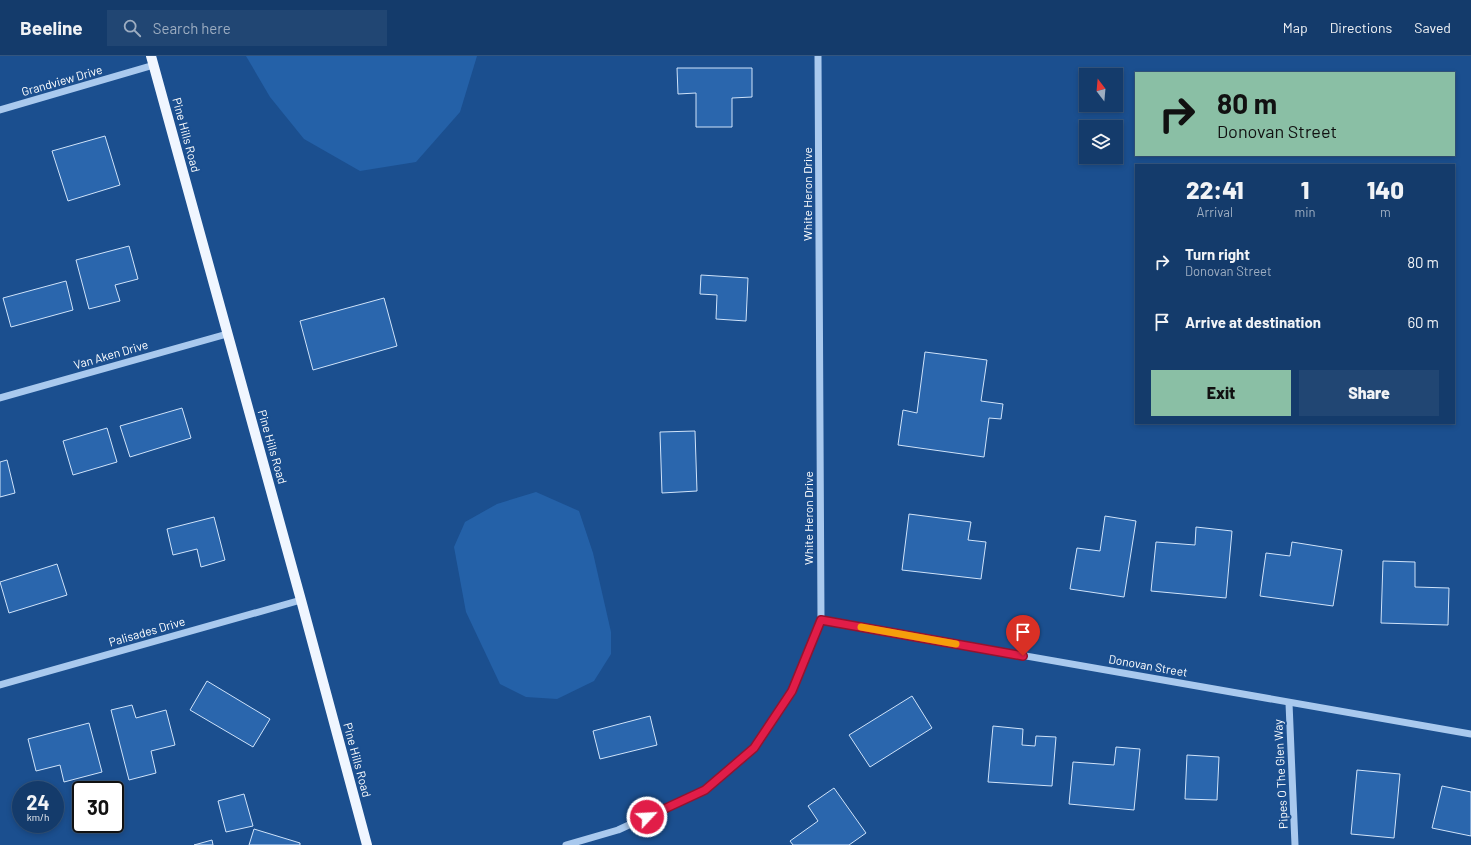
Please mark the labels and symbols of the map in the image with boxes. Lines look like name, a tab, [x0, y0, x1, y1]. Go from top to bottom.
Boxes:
street label: Grandview Drive	[20, 62, 104, 98]
north arrow	[1079, 68, 1123, 112]
street label: Pine Hills Road	[170, 96, 204, 173]
street label: White Heron Drive	[800, 147, 814, 241]
street label: Van Aken Drive	[72, 337, 149, 371]
street label: Pine Hills Road	[256, 408, 290, 485]
street label: White Heron Drive	[801, 471, 815, 565]
street label: Palisades Drive	[107, 613, 186, 649]
pin	[1006, 615, 1040, 656]
street label: Donovan Street	[1108, 651, 1189, 679]
street label: Pipes O The Glen Way	[1270, 718, 1290, 829]
street label: Pine Hills Road	[341, 721, 375, 798]
speed limit sign: 30	[72, 781, 124, 833]
position arrow	[626, 796, 668, 838]

